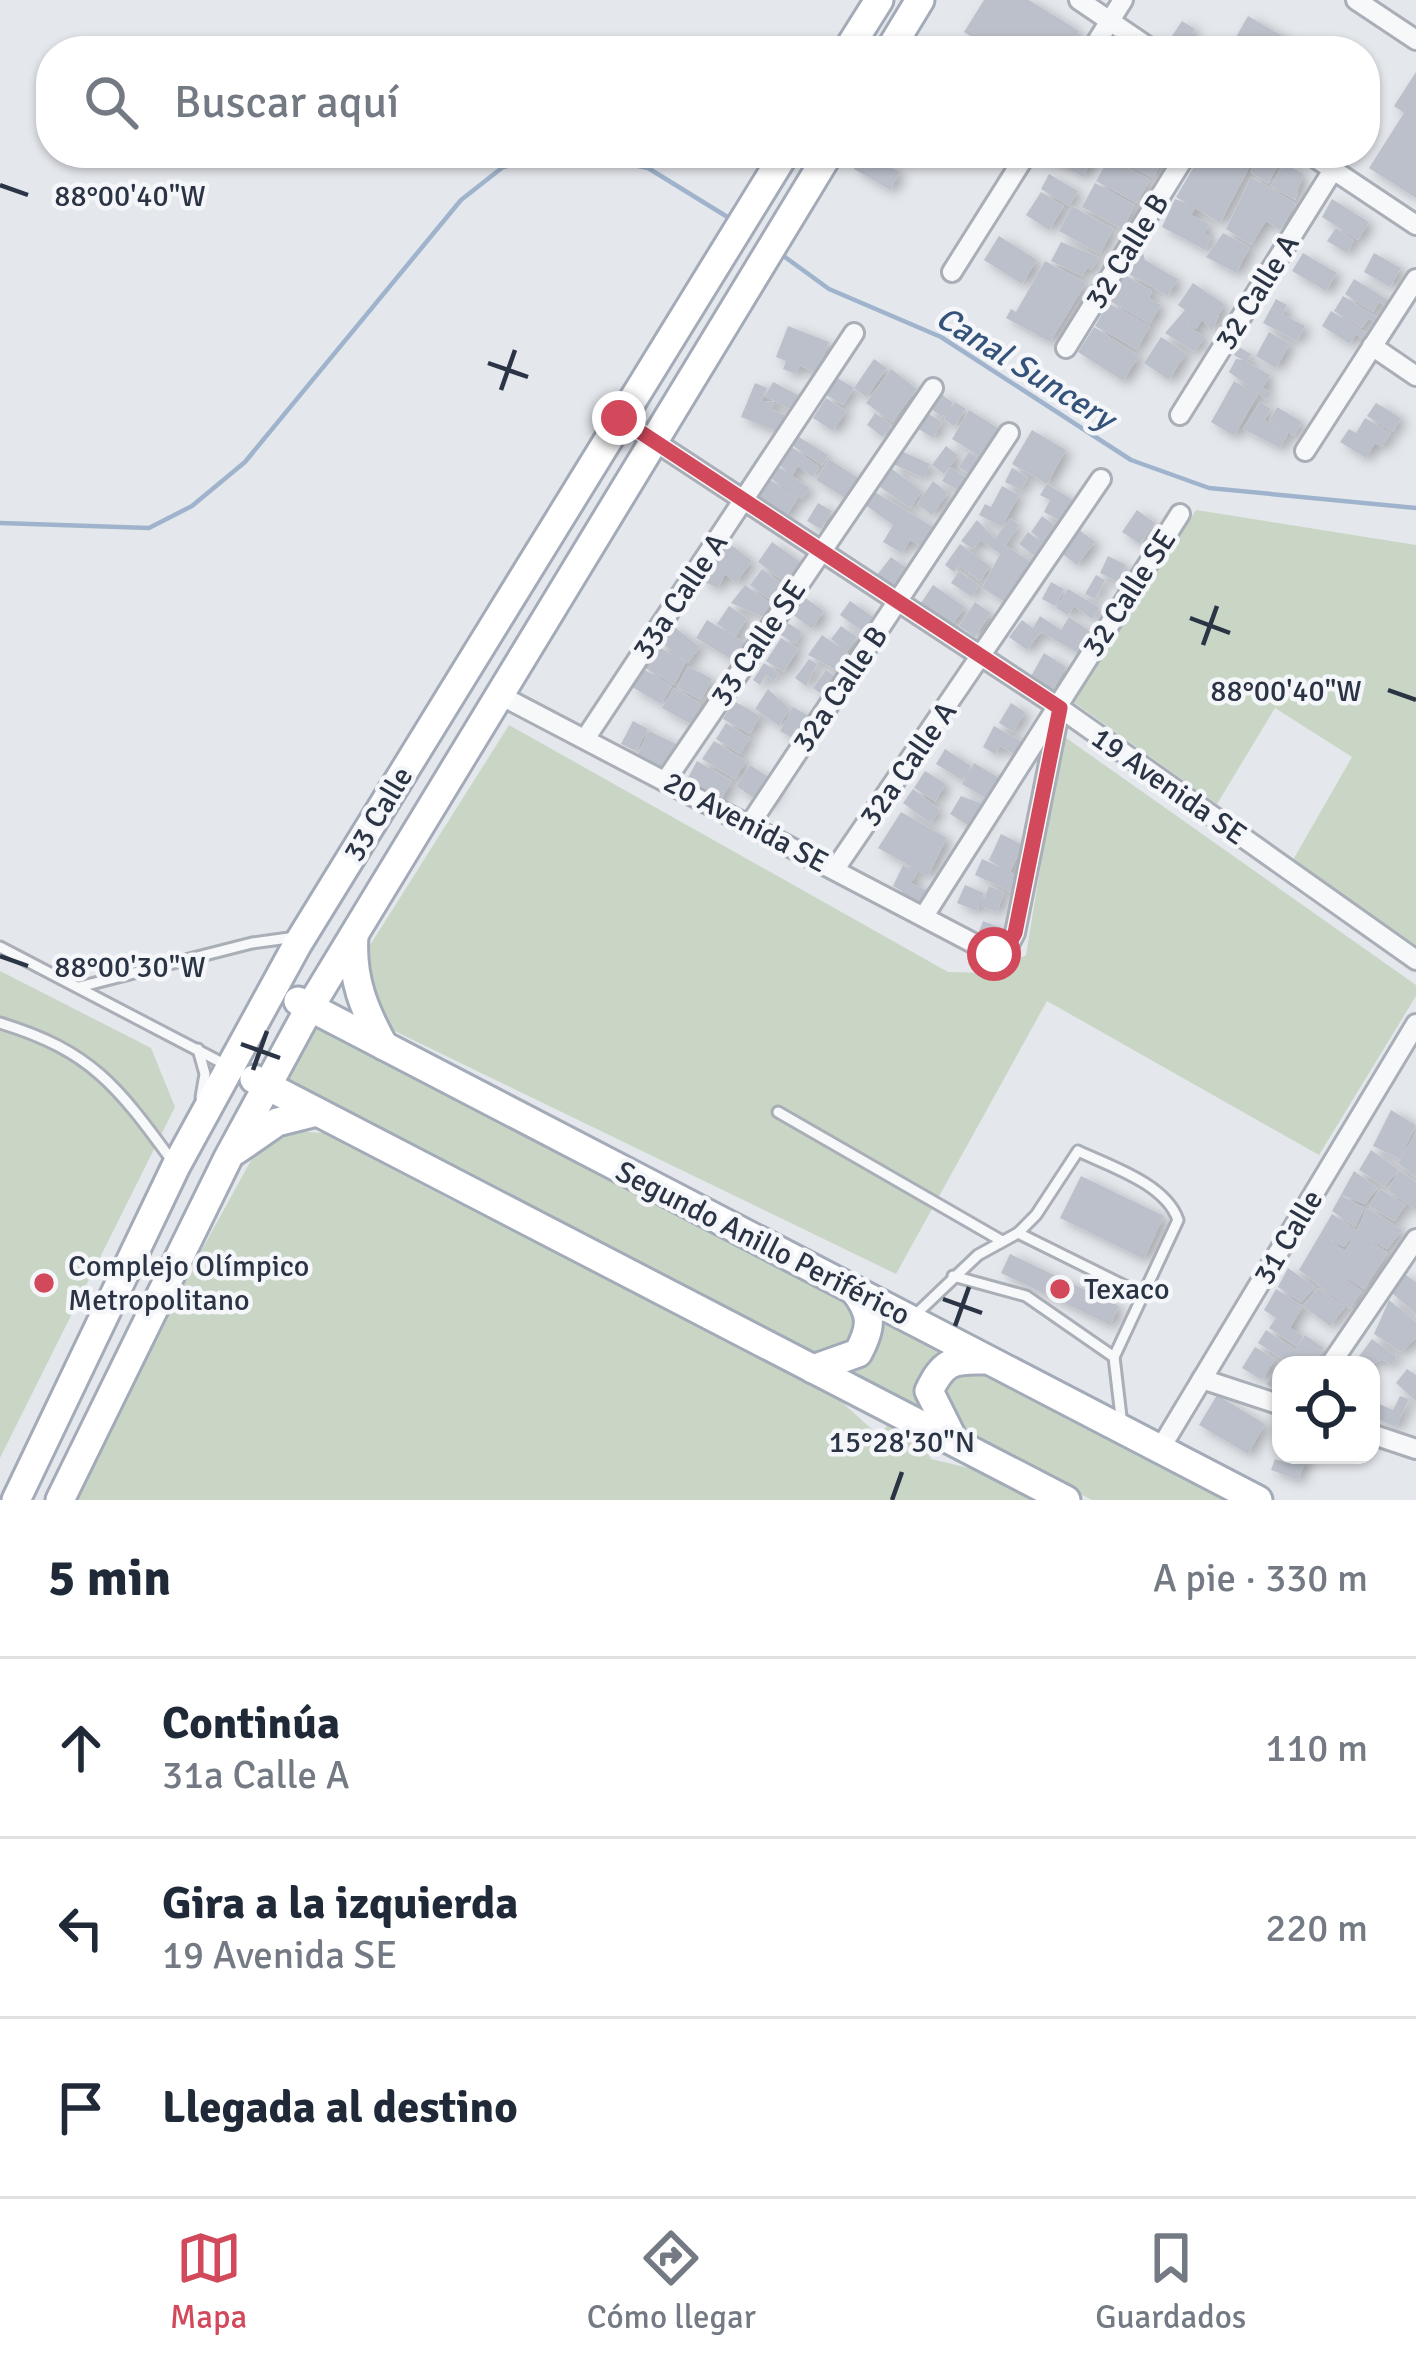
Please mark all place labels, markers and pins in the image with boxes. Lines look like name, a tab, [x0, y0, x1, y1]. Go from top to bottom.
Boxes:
place label: Complejo Olímpico Metropolitano	[68, 1248, 309, 1319]
marker: Complejo Olímpico Metropolitano	[31, 1270, 57, 1296]
place label: Texaco	[1084, 1271, 1170, 1308]
marker: Texaco	[1047, 1276, 1073, 1302]

